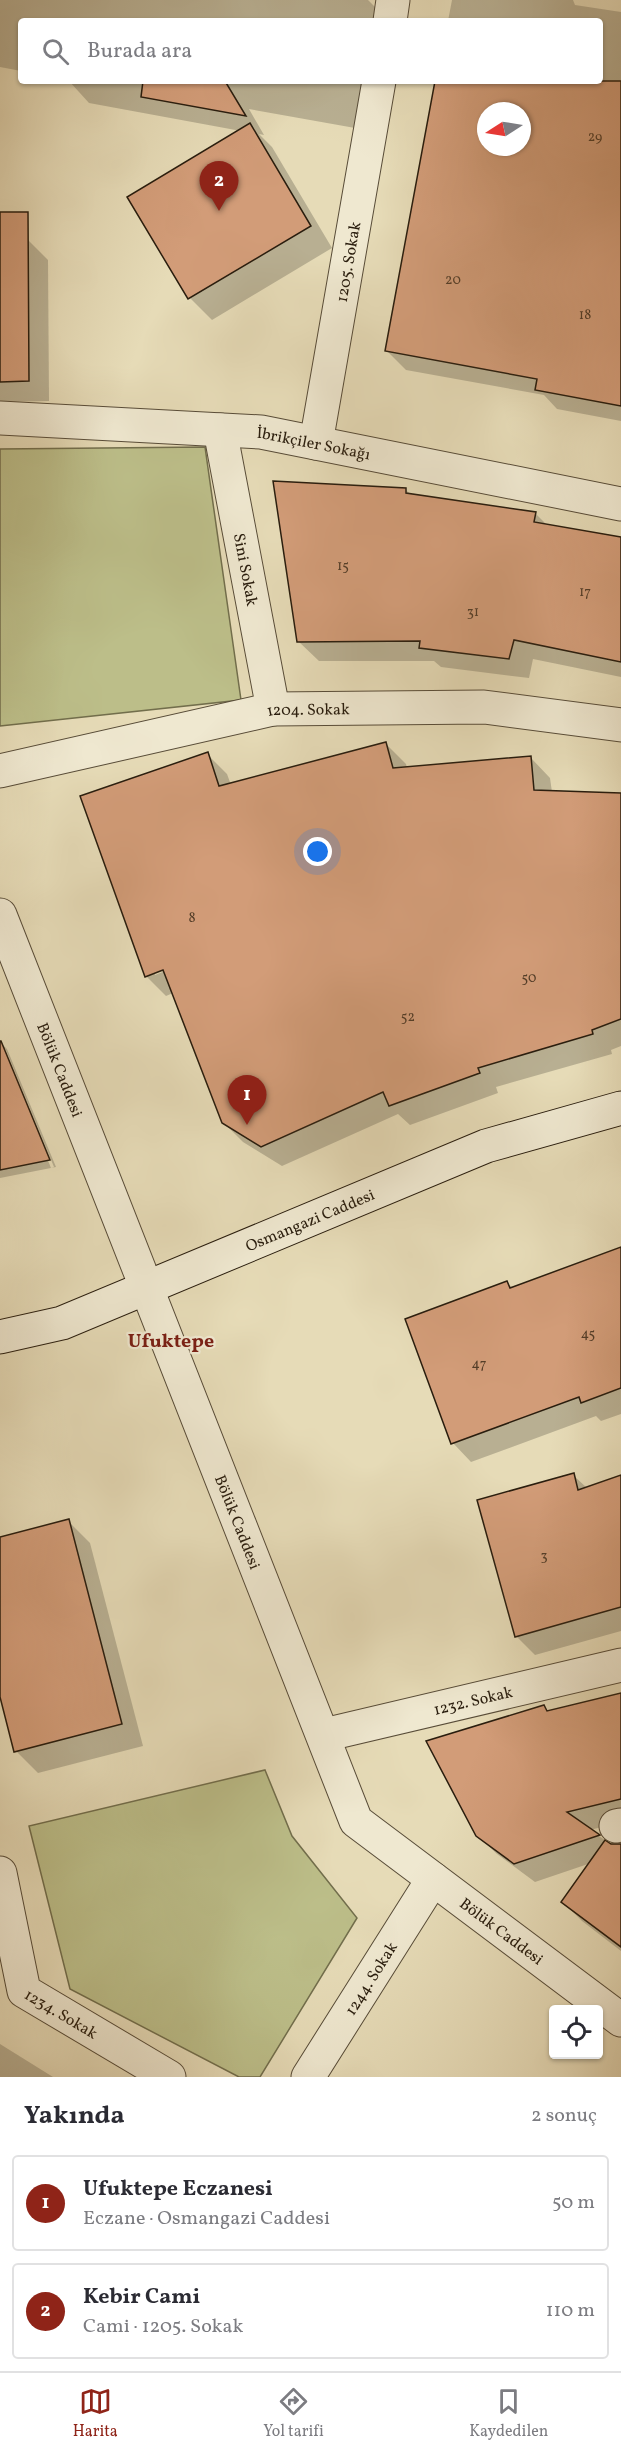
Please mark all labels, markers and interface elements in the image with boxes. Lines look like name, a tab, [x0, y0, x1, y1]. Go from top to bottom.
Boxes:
search box	[18, 18, 603, 84]
icon: search	[39, 35, 72, 68]
text: Burada ara	[87, 36, 192, 67]
north arrow	[477, 102, 531, 156]
house number: 29	[588, 128, 602, 147]
pin: 2	[200, 162, 238, 211]
street label: 1205. Sokak	[332, 220, 367, 304]
house number: 20	[445, 271, 461, 290]
house number: 18	[579, 306, 591, 325]
street label: İbrikçiler Sokağı	[256, 423, 372, 467]
street label: Sini Sokak	[227, 532, 262, 608]
house number: 15	[337, 557, 349, 576]
house number: 17	[579, 583, 591, 602]
house number: 31	[467, 603, 479, 622]
street label: 1204. Sokak	[265, 699, 350, 723]
your location	[303, 837, 332, 866]
house number: 8	[188, 909, 196, 928]
house number: 50	[522, 969, 536, 988]
house number: 52	[401, 1008, 415, 1027]
street label: Bölük Caddesi	[30, 1020, 87, 1121]
pin: 1	[228, 1076, 266, 1125]
street label: Osmangazi Caddesi	[242, 1185, 379, 1258]
house number: 45	[581, 1325, 595, 1344]
district label: Ufuktepe	[128, 1328, 214, 1356]
house number: 47	[471, 1355, 487, 1374]
street label: Bölük Caddesi	[208, 1472, 265, 1573]
house number: 3	[540, 1547, 548, 1566]
street label: 1232. Sokak	[432, 1682, 515, 1722]
street label: Bölük Caddesi	[454, 1893, 547, 1971]
street label: 1244. Sokak	[341, 1938, 404, 2020]
street label: 1234. Sokak	[20, 1985, 101, 2045]
map controls	[549, 2005, 603, 2059]
button: locate	[549, 2005, 603, 2059]
text: Yakında	[24, 2098, 125, 2134]
text: 2 sonuç	[531, 2102, 597, 2130]
text: Ufuktepe Eczanesi	[83, 2174, 273, 2205]
text: 1	[41, 2189, 50, 2217]
text: 50 m	[552, 2189, 595, 2217]
text: Eczane · Osmangazi Caddesi	[83, 2205, 330, 2233]
text: Kebir Cami	[83, 2282, 200, 2313]
text: 2	[40, 2297, 51, 2325]
text: 110 m	[546, 2297, 595, 2325]
text: Cami · 1205. Sokak	[83, 2313, 243, 2341]
tab: Harita	[73, 2385, 118, 2443]
tab: Yol tarifi	[263, 2385, 324, 2443]
tab: Kaydedilen	[469, 2385, 548, 2443]

